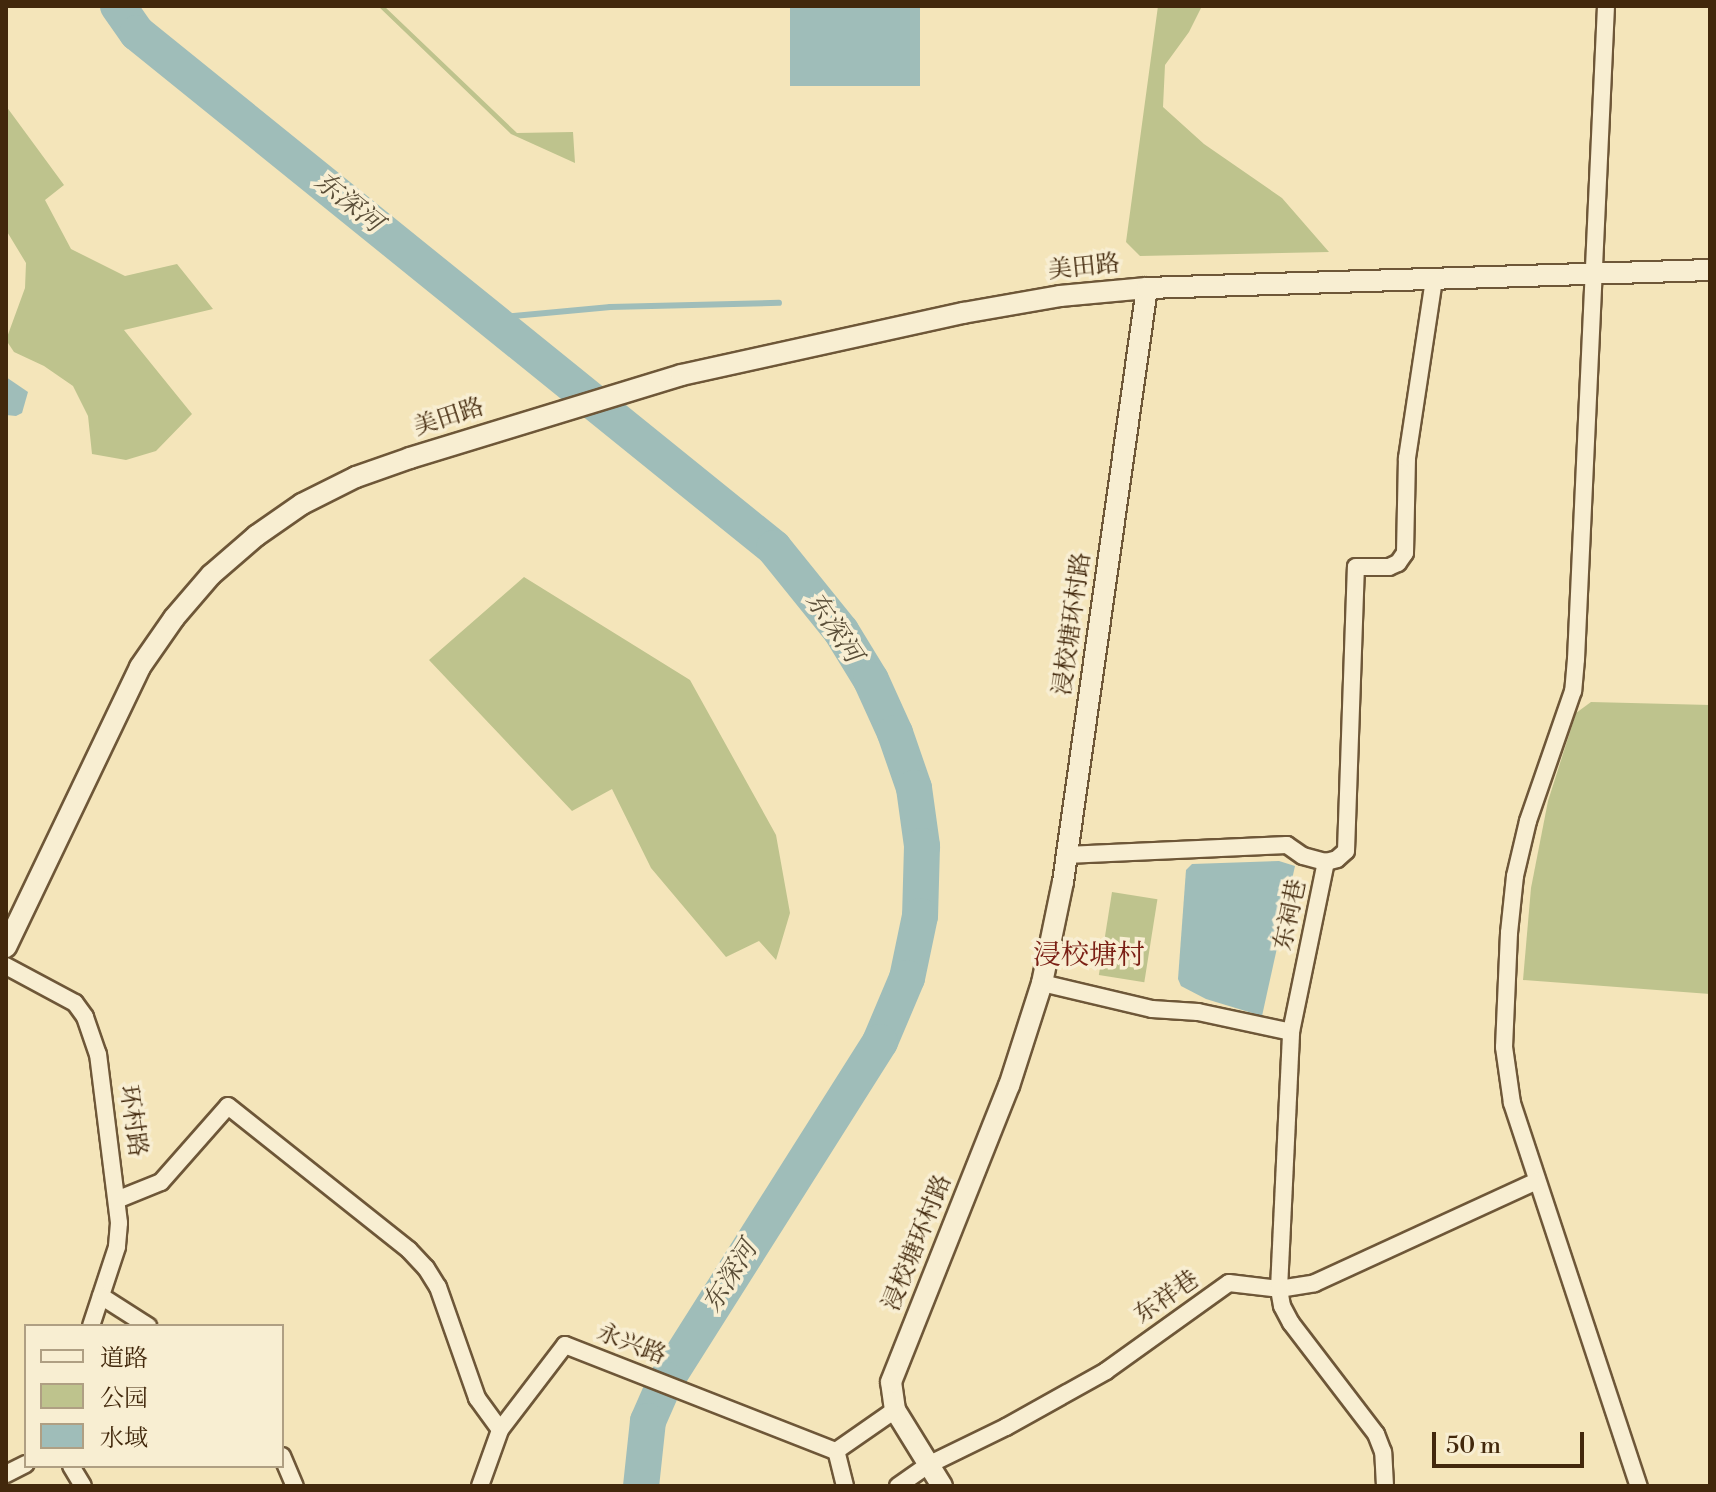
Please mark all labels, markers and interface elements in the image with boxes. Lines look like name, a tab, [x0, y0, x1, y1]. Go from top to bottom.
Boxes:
water label: 东深河	[308, 166, 388, 240]
street label: 美田路	[1047, 250, 1121, 286]
street label: 美田路	[410, 393, 488, 443]
street label: 浸校塘环村路	[1049, 551, 1097, 697]
water label: 东深河	[798, 587, 868, 669]
street label: 东祠巷	[1269, 877, 1313, 953]
district label: 浸校塘村	[1033, 939, 1145, 973]
street label: 环村路	[113, 1083, 151, 1159]
street label: 浸校塘环村路	[878, 1171, 958, 1315]
water label: 东深河	[697, 1236, 765, 1318]
street label: 东祥巷	[1129, 1266, 1205, 1330]
street label: 永兴路	[592, 1319, 670, 1371]
legend	[24, 1324, 284, 1468]
text: 道路	[100, 1344, 148, 1374]
text: 公园	[100, 1384, 148, 1414]
scale bar	[1436, 1416, 1588, 1466]
text: 水域	[100, 1424, 148, 1454]
text: 50 m	[1446, 1431, 1501, 1461]

